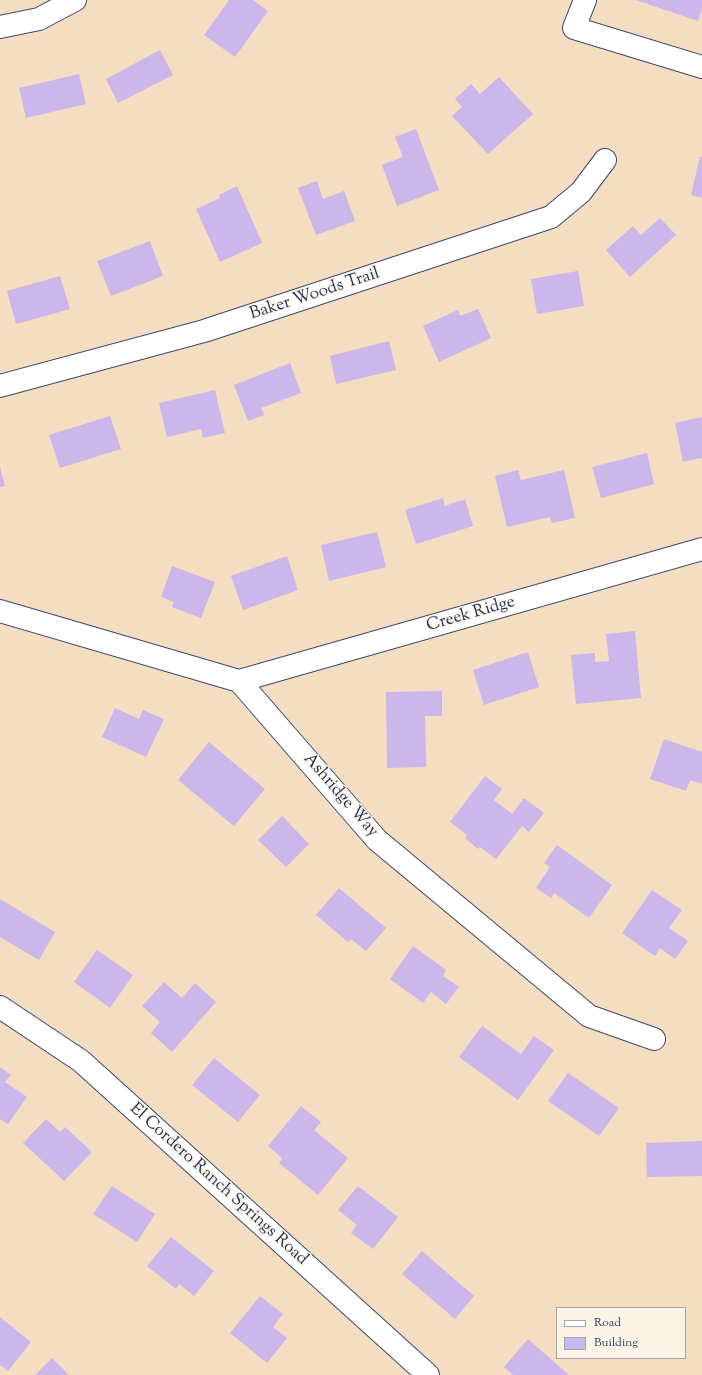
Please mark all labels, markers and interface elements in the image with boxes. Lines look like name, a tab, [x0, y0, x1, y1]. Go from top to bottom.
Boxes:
street label: Baker Woods Trail	[247, 264, 383, 326]
street label: Creek Ridge	[424, 593, 518, 637]
street label: Ashridge Way	[298, 750, 382, 842]
street label: El Cordero Ranch Springs Road	[125, 1100, 311, 1270]
legend	[556, 1307, 686, 1359]
text: Road	[594, 1314, 621, 1332]
text: Building	[594, 1334, 638, 1352]

